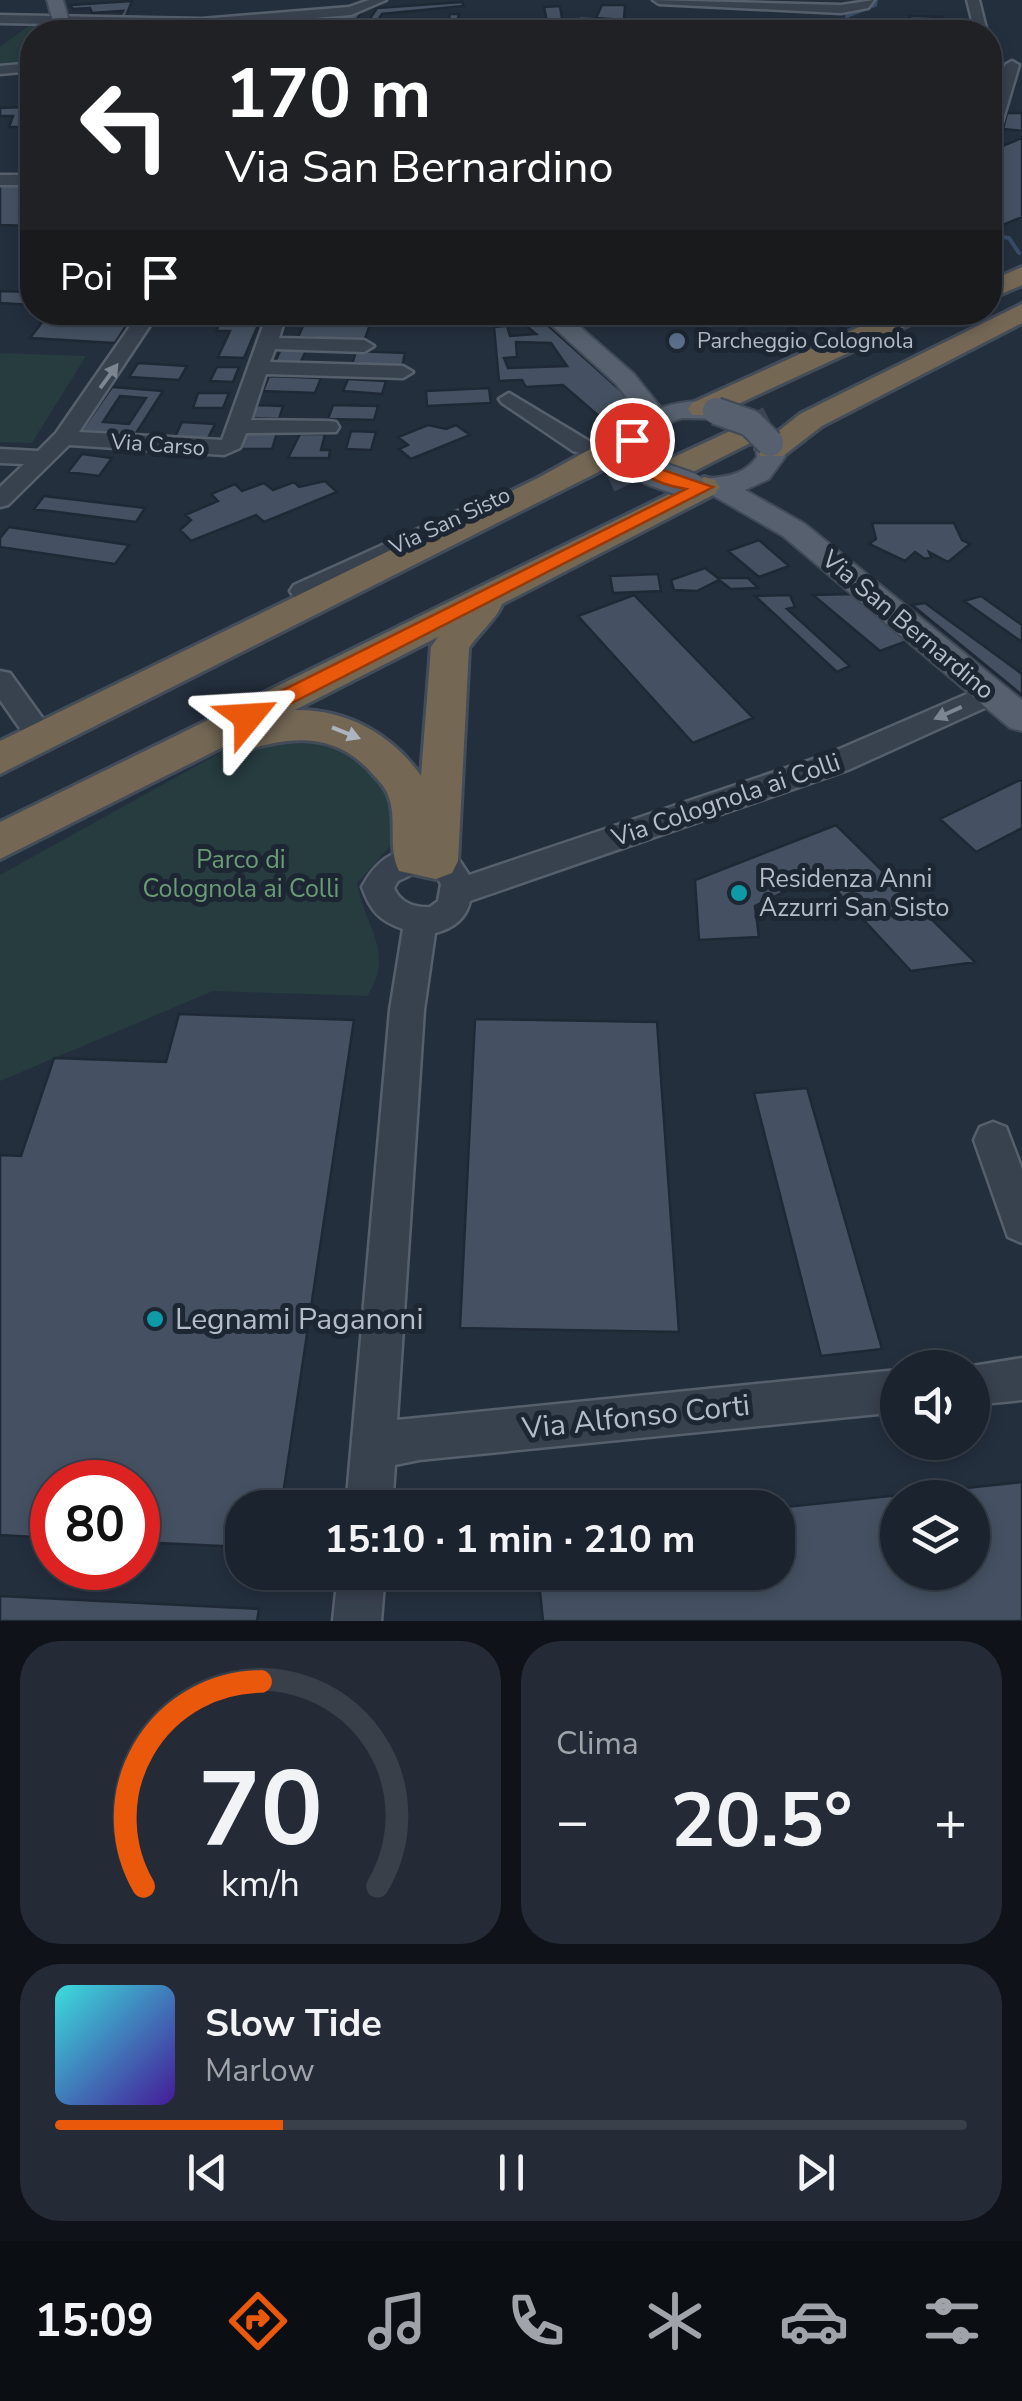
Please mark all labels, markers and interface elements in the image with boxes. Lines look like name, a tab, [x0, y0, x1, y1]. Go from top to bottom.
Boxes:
text: 170 m	[225, 46, 431, 142]
icon: left	[60, 60, 190, 190]
text: Via San Bernardino	[225, 137, 613, 198]
icon: arrive	[133, 250, 188, 305]
text: Poi	[60, 252, 113, 303]
place label: Parcheggio Colognola	[697, 326, 914, 356]
marker: Parcheggio Colognola	[666, 330, 688, 352]
one-way arrow	[98, 363, 118, 389]
pin	[590, 398, 675, 483]
icon: arrive	[605, 413, 660, 468]
street label: Via Carso	[109, 427, 206, 463]
street label: Via San Sisto	[384, 480, 515, 562]
street label: Via San Bernardino	[814, 542, 1002, 707]
position arrow	[196, 665, 300, 769]
one-way arrow	[933, 705, 963, 721]
one-way arrow	[331, 726, 361, 742]
street label: Via Colognola ai Colli	[606, 745, 845, 855]
park label: Parco di Colognola ai Colli	[143, 843, 339, 906]
place label: Residenza Anni Azzurri San Sisto	[759, 862, 949, 925]
marker: Residenza Anni Azzurri San Sisto	[728, 882, 750, 904]
place label: Legnami Paganoni	[175, 1299, 423, 1340]
marker: Legnami Paganoni	[144, 1308, 166, 1330]
map controls	[880, 1350, 990, 1590]
button: sound	[880, 1350, 990, 1460]
street label: Via Alfonso Corti	[519, 1385, 752, 1449]
speed limit sign: 80	[30, 1460, 160, 1590]
button: layers	[880, 1480, 990, 1590]
text: 15:10 · 1 min · 210 m	[325, 1514, 695, 1565]
text: Clima	[556, 1722, 639, 1765]
text: 70	[198, 1739, 323, 1881]
text: 20.5°	[670, 1770, 853, 1872]
text: −	[556, 1784, 589, 1859]
text: +	[934, 1784, 967, 1859]
text: km/h	[221, 1860, 300, 1909]
text: Slow Tide	[205, 1998, 382, 2049]
text: Marlow	[205, 2049, 315, 2092]
icon: previous	[180, 2145, 235, 2200]
icon: pause	[484, 2145, 539, 2200]
icon: next	[788, 2145, 843, 2200]
icon: directions	[223, 2286, 293, 2356]
icon: music	[362, 2286, 432, 2356]
icon: phone	[501, 2286, 571, 2356]
icon: climate	[640, 2286, 710, 2356]
icon: car	[779, 2286, 849, 2356]
icon: filters	[917, 2286, 987, 2356]
text: 15:09	[34, 2291, 154, 2352]

